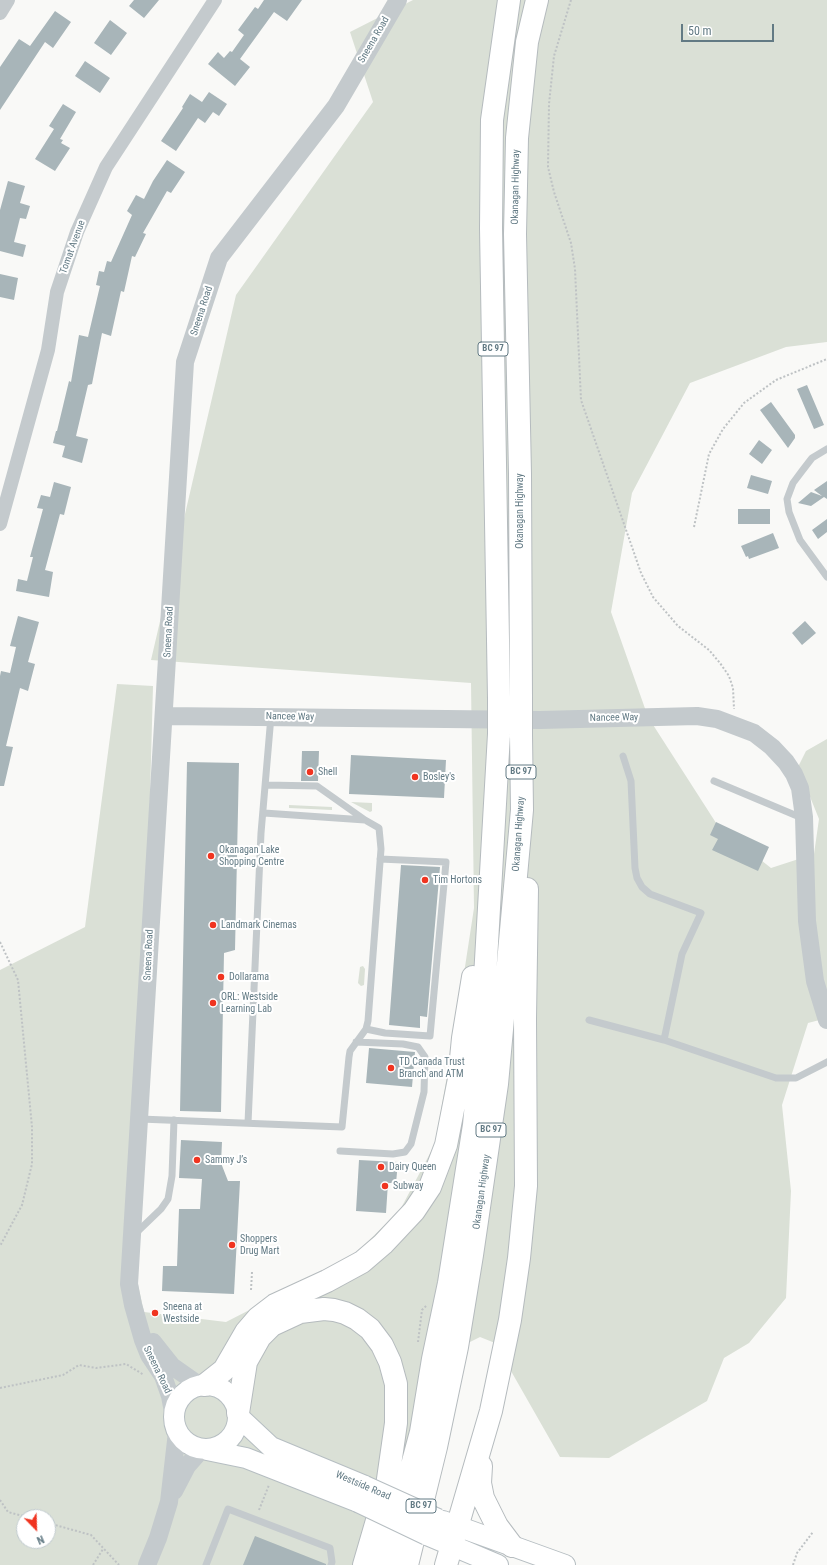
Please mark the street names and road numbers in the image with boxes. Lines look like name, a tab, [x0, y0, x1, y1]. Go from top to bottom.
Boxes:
street label: Sneena Road	[356, 15, 392, 65]
street label: Okanagan Highway	[509, 149, 523, 225]
street label: Tomat Avenue	[58, 219, 88, 275]
street label: Sneena Road	[188, 285, 216, 337]
road number: BC 97	[478, 342, 508, 356]
street label: Okanagan Highway	[514, 473, 526, 549]
street label: Sneena Road	[162, 606, 176, 658]
street label: Nancee Way	[266, 711, 314, 723]
street label: Nancee Way	[590, 712, 638, 724]
road number: BC 97	[506, 765, 536, 779]
street label: Okanagan Highway	[510, 796, 528, 872]
street label: Sneena Road	[142, 929, 156, 981]
road number: BC 97	[476, 1123, 506, 1137]
street label: Okanagan Highway	[471, 1154, 493, 1230]
street label: Sneena Road	[140, 1344, 174, 1396]
street label: Westside Road	[334, 1469, 392, 1503]
road number: BC 97	[406, 1499, 436, 1513]

